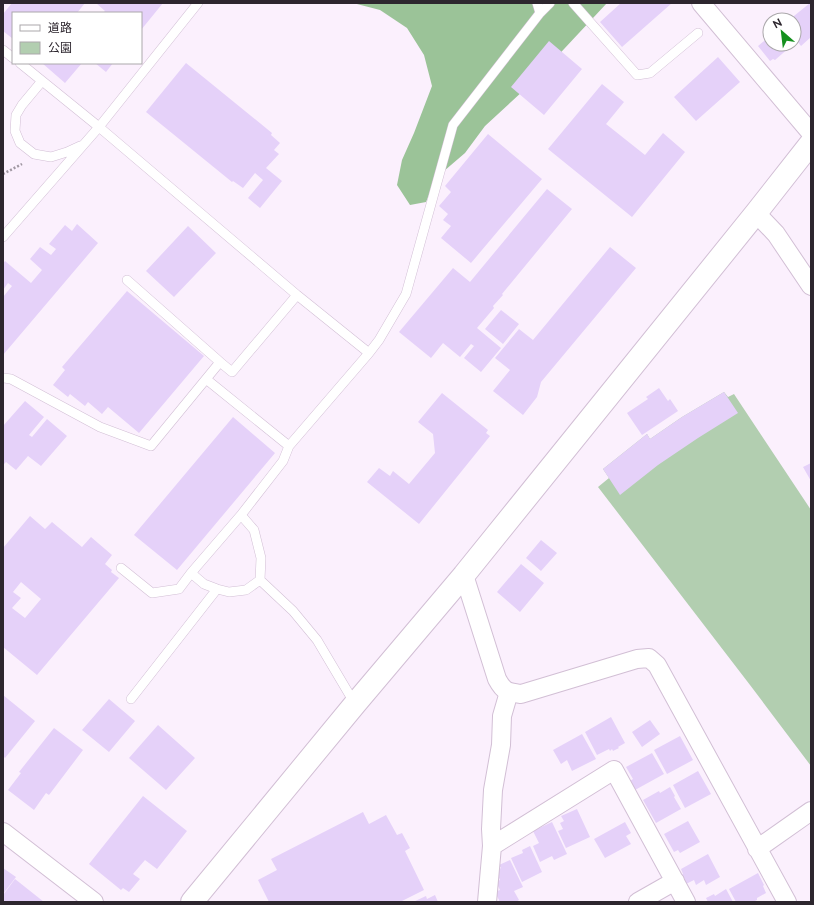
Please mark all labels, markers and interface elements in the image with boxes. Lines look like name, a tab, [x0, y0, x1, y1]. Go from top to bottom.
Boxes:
legend	[12, 12, 142, 64]
north arrow	[762, 12, 802, 52]
text: N	[771, 16, 784, 31]
text: 道路	[48, 21, 72, 35]
text: 公園	[48, 41, 72, 55]

